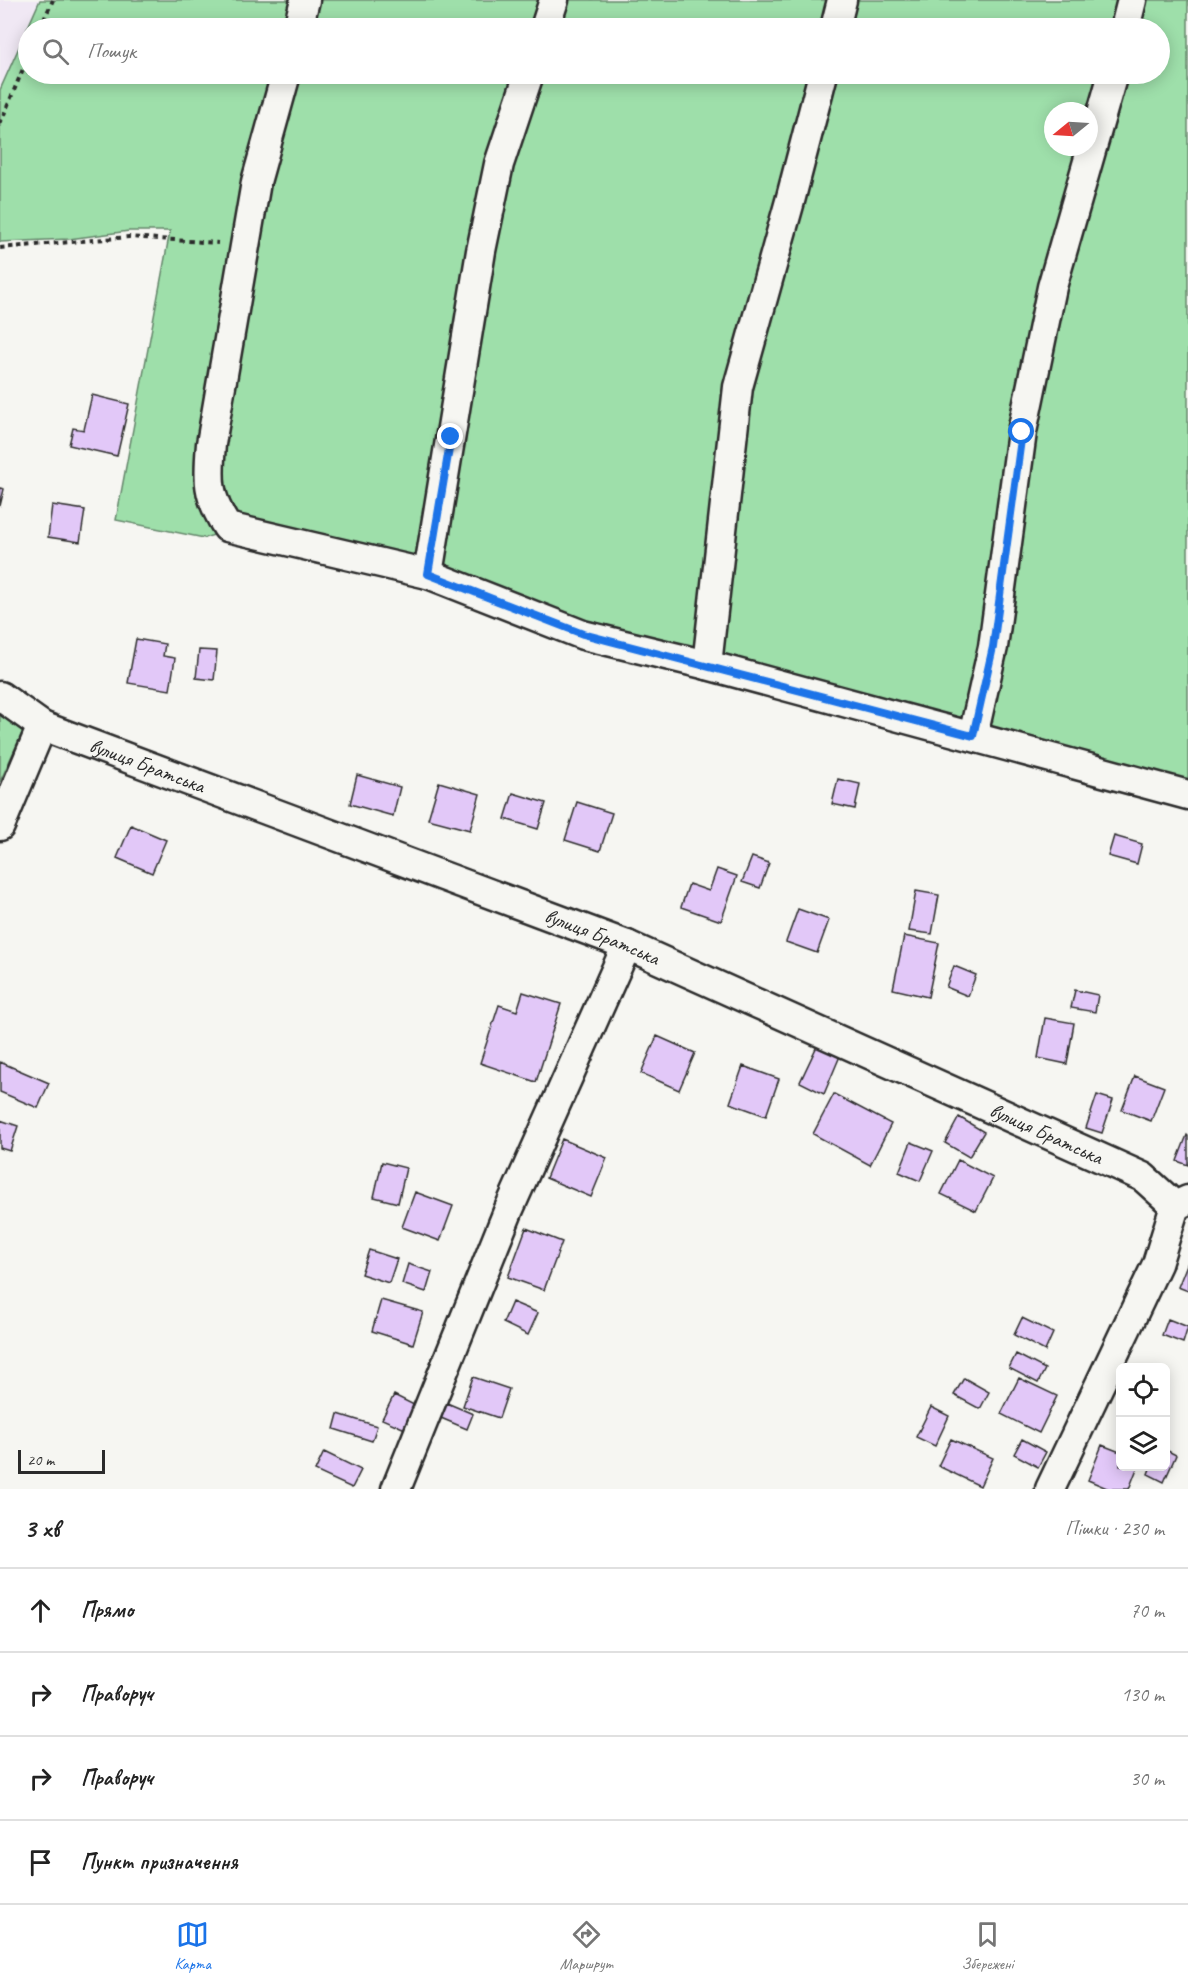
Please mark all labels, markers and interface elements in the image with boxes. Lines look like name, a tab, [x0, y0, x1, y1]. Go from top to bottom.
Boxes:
search box	[18, 18, 1170, 84]
icon: search	[39, 35, 72, 68]
text: Пошук	[87, 37, 136, 65]
north arrow	[1044, 102, 1098, 156]
route start	[1008, 418, 1034, 444]
route end	[437, 423, 463, 449]
street label: вулиця Братська	[86, 732, 210, 799]
street label: вулиця Братська	[541, 902, 665, 972]
street label: вулиця Братська	[986, 1097, 1108, 1171]
map controls	[1116, 1363, 1170, 1471]
button: locate	[1116, 1363, 1170, 1417]
button: layers	[1116, 1417, 1170, 1471]
scale bar	[18, 1447, 105, 1474]
text: 20 m	[27, 1450, 54, 1470]
text: 3 хв	[24, 1512, 59, 1545]
text: Пішки · 230 m	[1065, 1516, 1164, 1541]
icon: ahead	[24, 1594, 57, 1627]
text: Прямо	[81, 1596, 133, 1624]
text: 70 m	[1130, 1598, 1164, 1623]
icon: right	[24, 1678, 57, 1711]
text: Праворуч	[81, 1680, 153, 1708]
text: 130 m	[1121, 1682, 1164, 1707]
icon: right	[24, 1762, 57, 1795]
text: Праворуч	[81, 1764, 153, 1792]
text: 30 m	[1130, 1766, 1164, 1791]
icon: arrive	[24, 1846, 57, 1879]
text: Пункт призначення	[81, 1848, 238, 1876]
tab: Карта	[174, 1918, 211, 1974]
tab: Маршрут	[560, 1918, 613, 1974]
tab: Збережені	[961, 1918, 1014, 1974]

